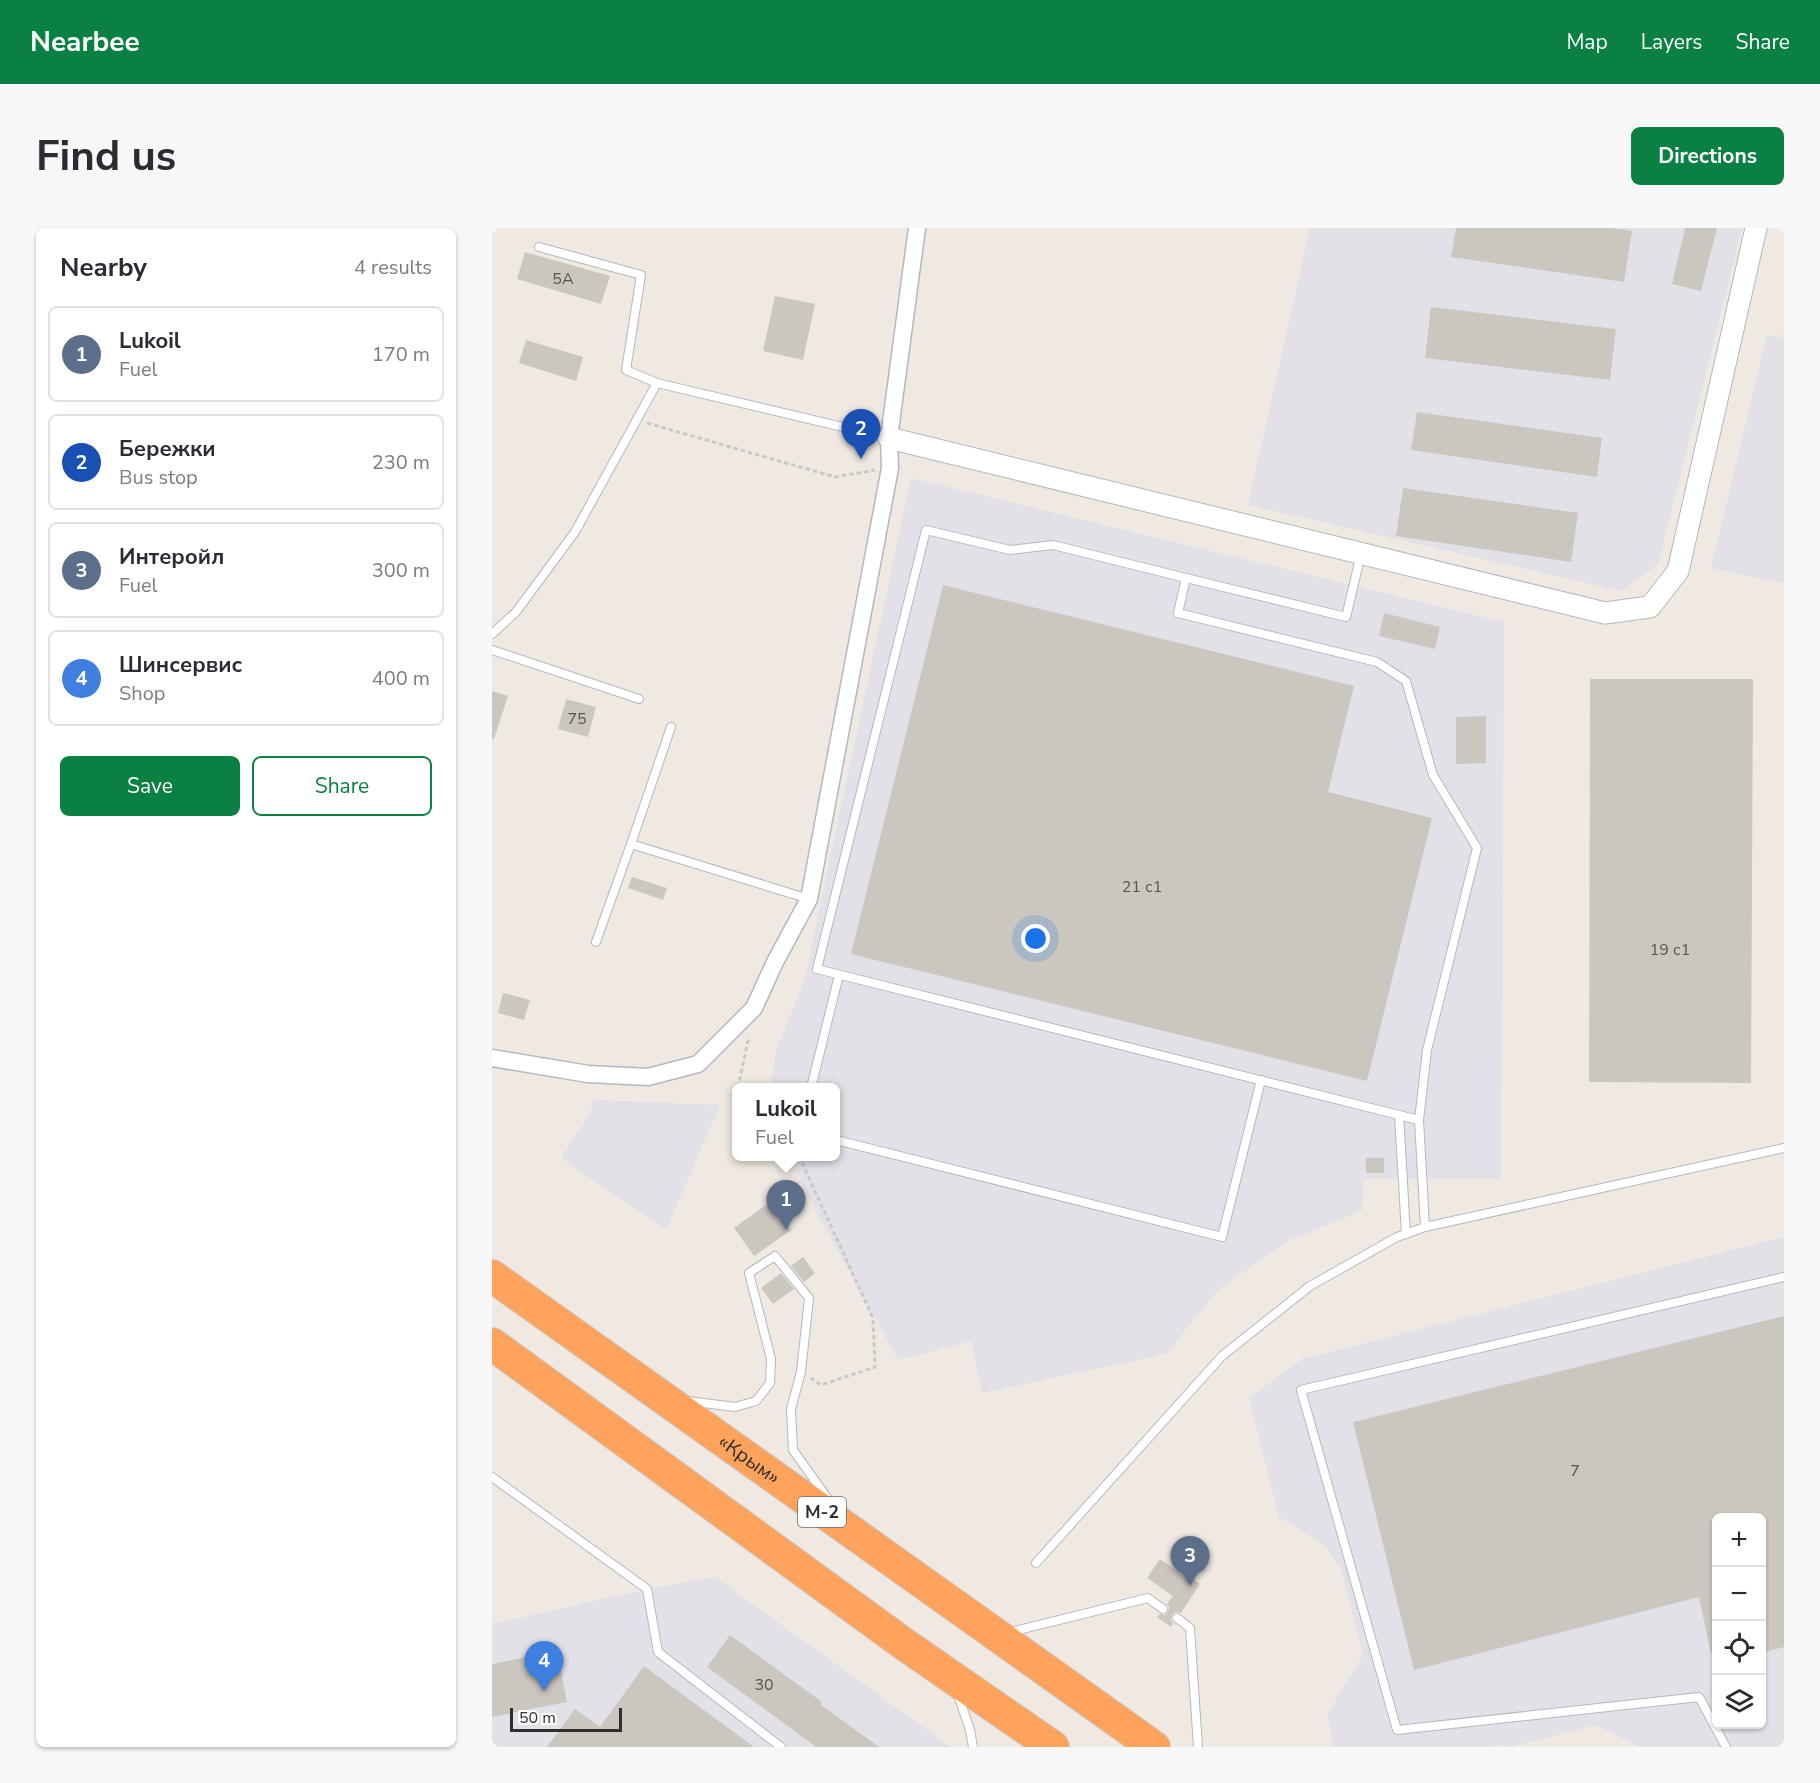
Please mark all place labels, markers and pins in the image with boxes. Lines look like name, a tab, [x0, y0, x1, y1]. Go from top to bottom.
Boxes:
pin: 2	[842, 410, 880, 459]
pin: 1	[766, 1180, 806, 1230]
pin: 3	[1170, 1536, 1210, 1586]
pin: 4	[524, 1642, 564, 1691]

